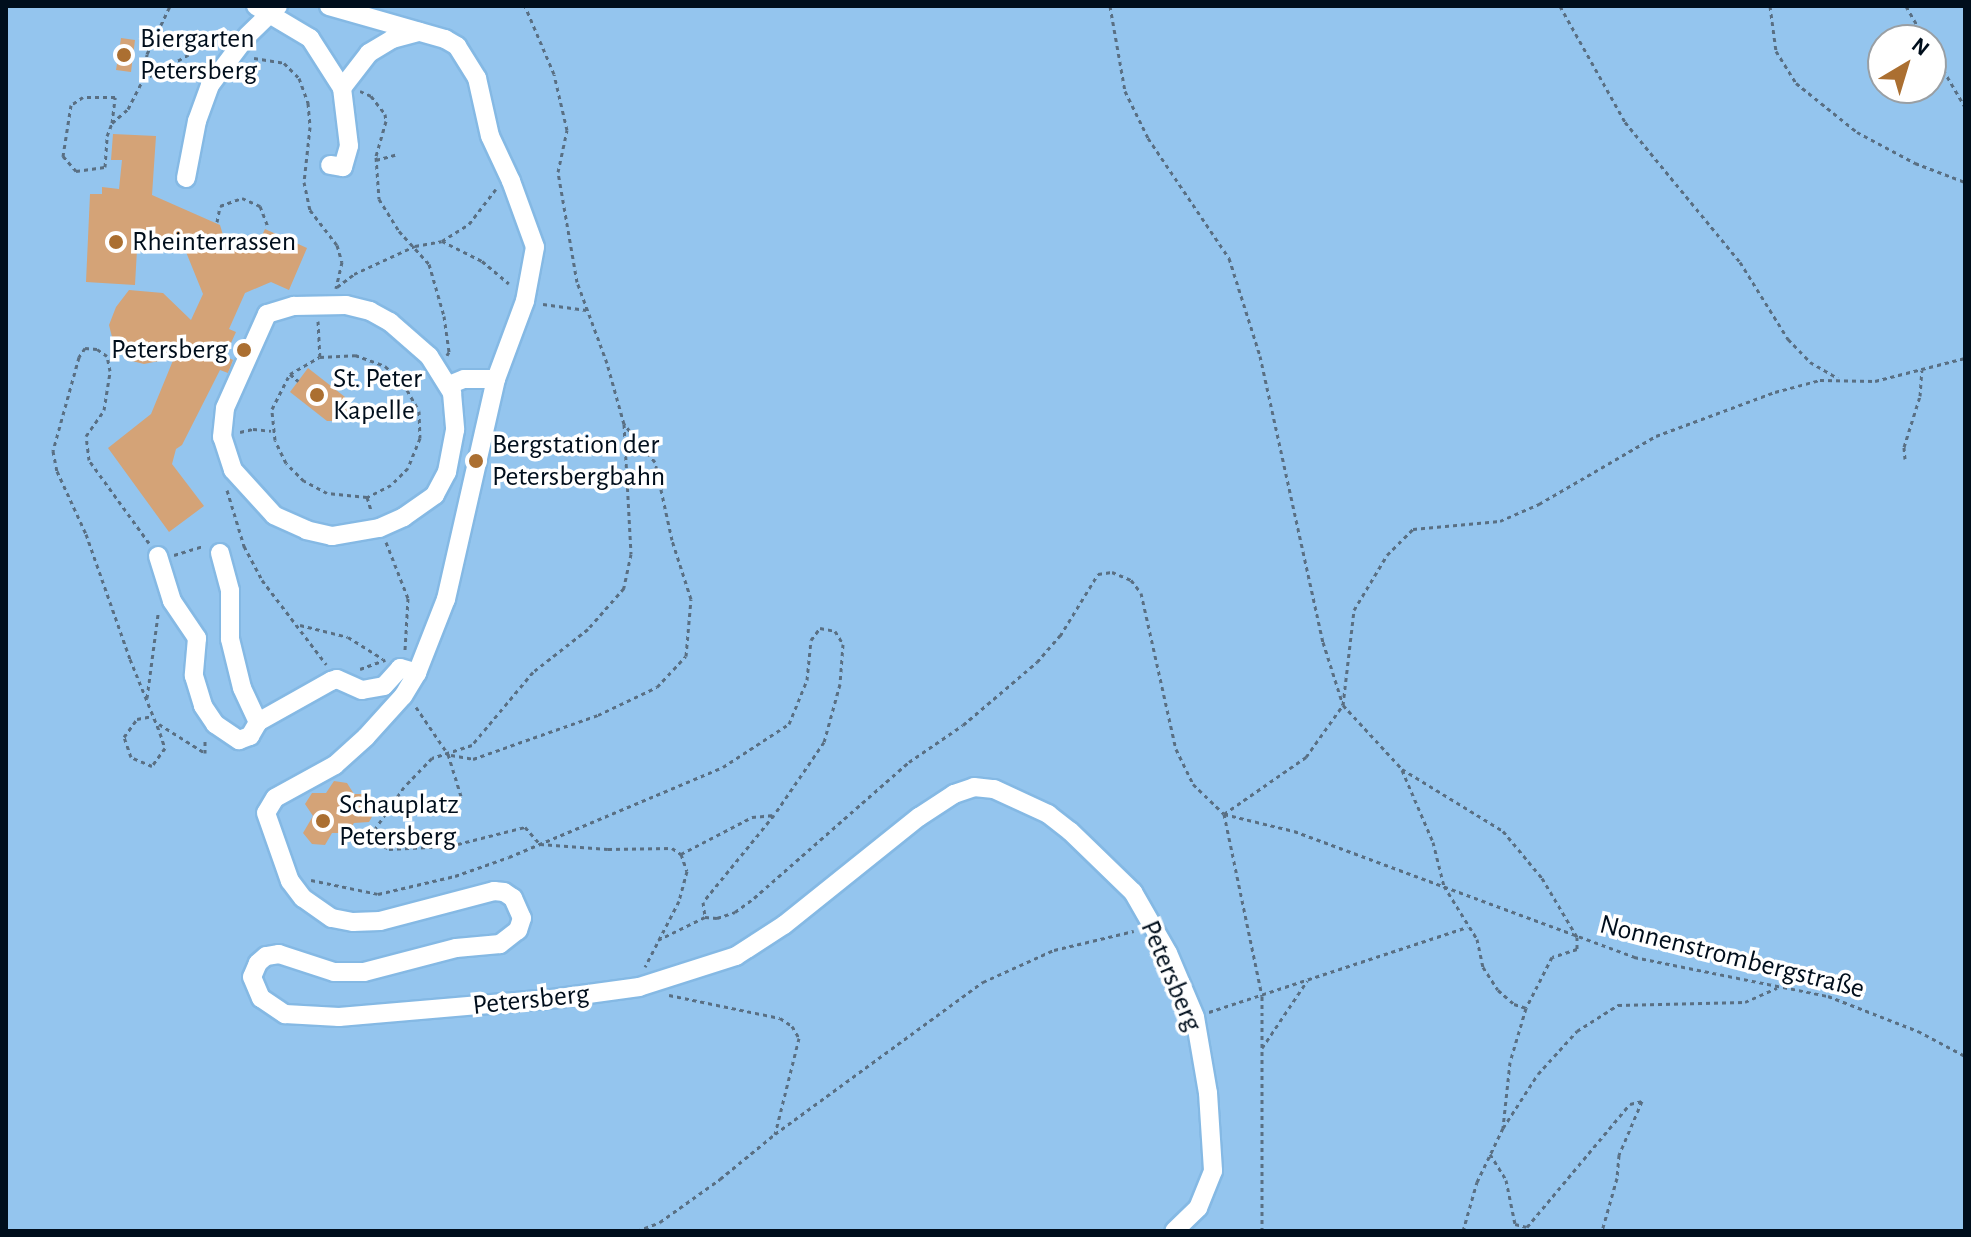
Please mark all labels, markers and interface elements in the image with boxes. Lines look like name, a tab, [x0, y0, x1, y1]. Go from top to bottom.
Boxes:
place label: Biergarten Petersberg	[140, 22, 257, 88]
north arrow	[1867, 24, 1947, 104]
text: N	[1908, 33, 1933, 60]
marker: Biergarten Petersberg	[115, 46, 133, 64]
place label: Rheinterrassen	[132, 225, 296, 259]
marker: Rheinterrassen	[107, 233, 125, 251]
place label: Petersberg	[111, 333, 228, 367]
marker: Petersberg	[235, 341, 253, 359]
place label: St. Peter Kapelle	[333, 362, 422, 428]
marker: St. Peter Kapelle	[308, 386, 326, 404]
place label: Bergstation der Petersbergbahn	[492, 428, 665, 494]
marker: Bergstation der Petersbergbahn	[467, 452, 485, 470]
place label: Schauplatz Petersberg	[339, 788, 459, 854]
marker: Schauplatz Petersberg	[314, 812, 332, 830]
street label: Nonnenstrombergstraße	[1596, 908, 1868, 1006]
street label: Petersberg	[1133, 916, 1209, 1036]
street label: Petersberg	[471, 977, 591, 1023]

